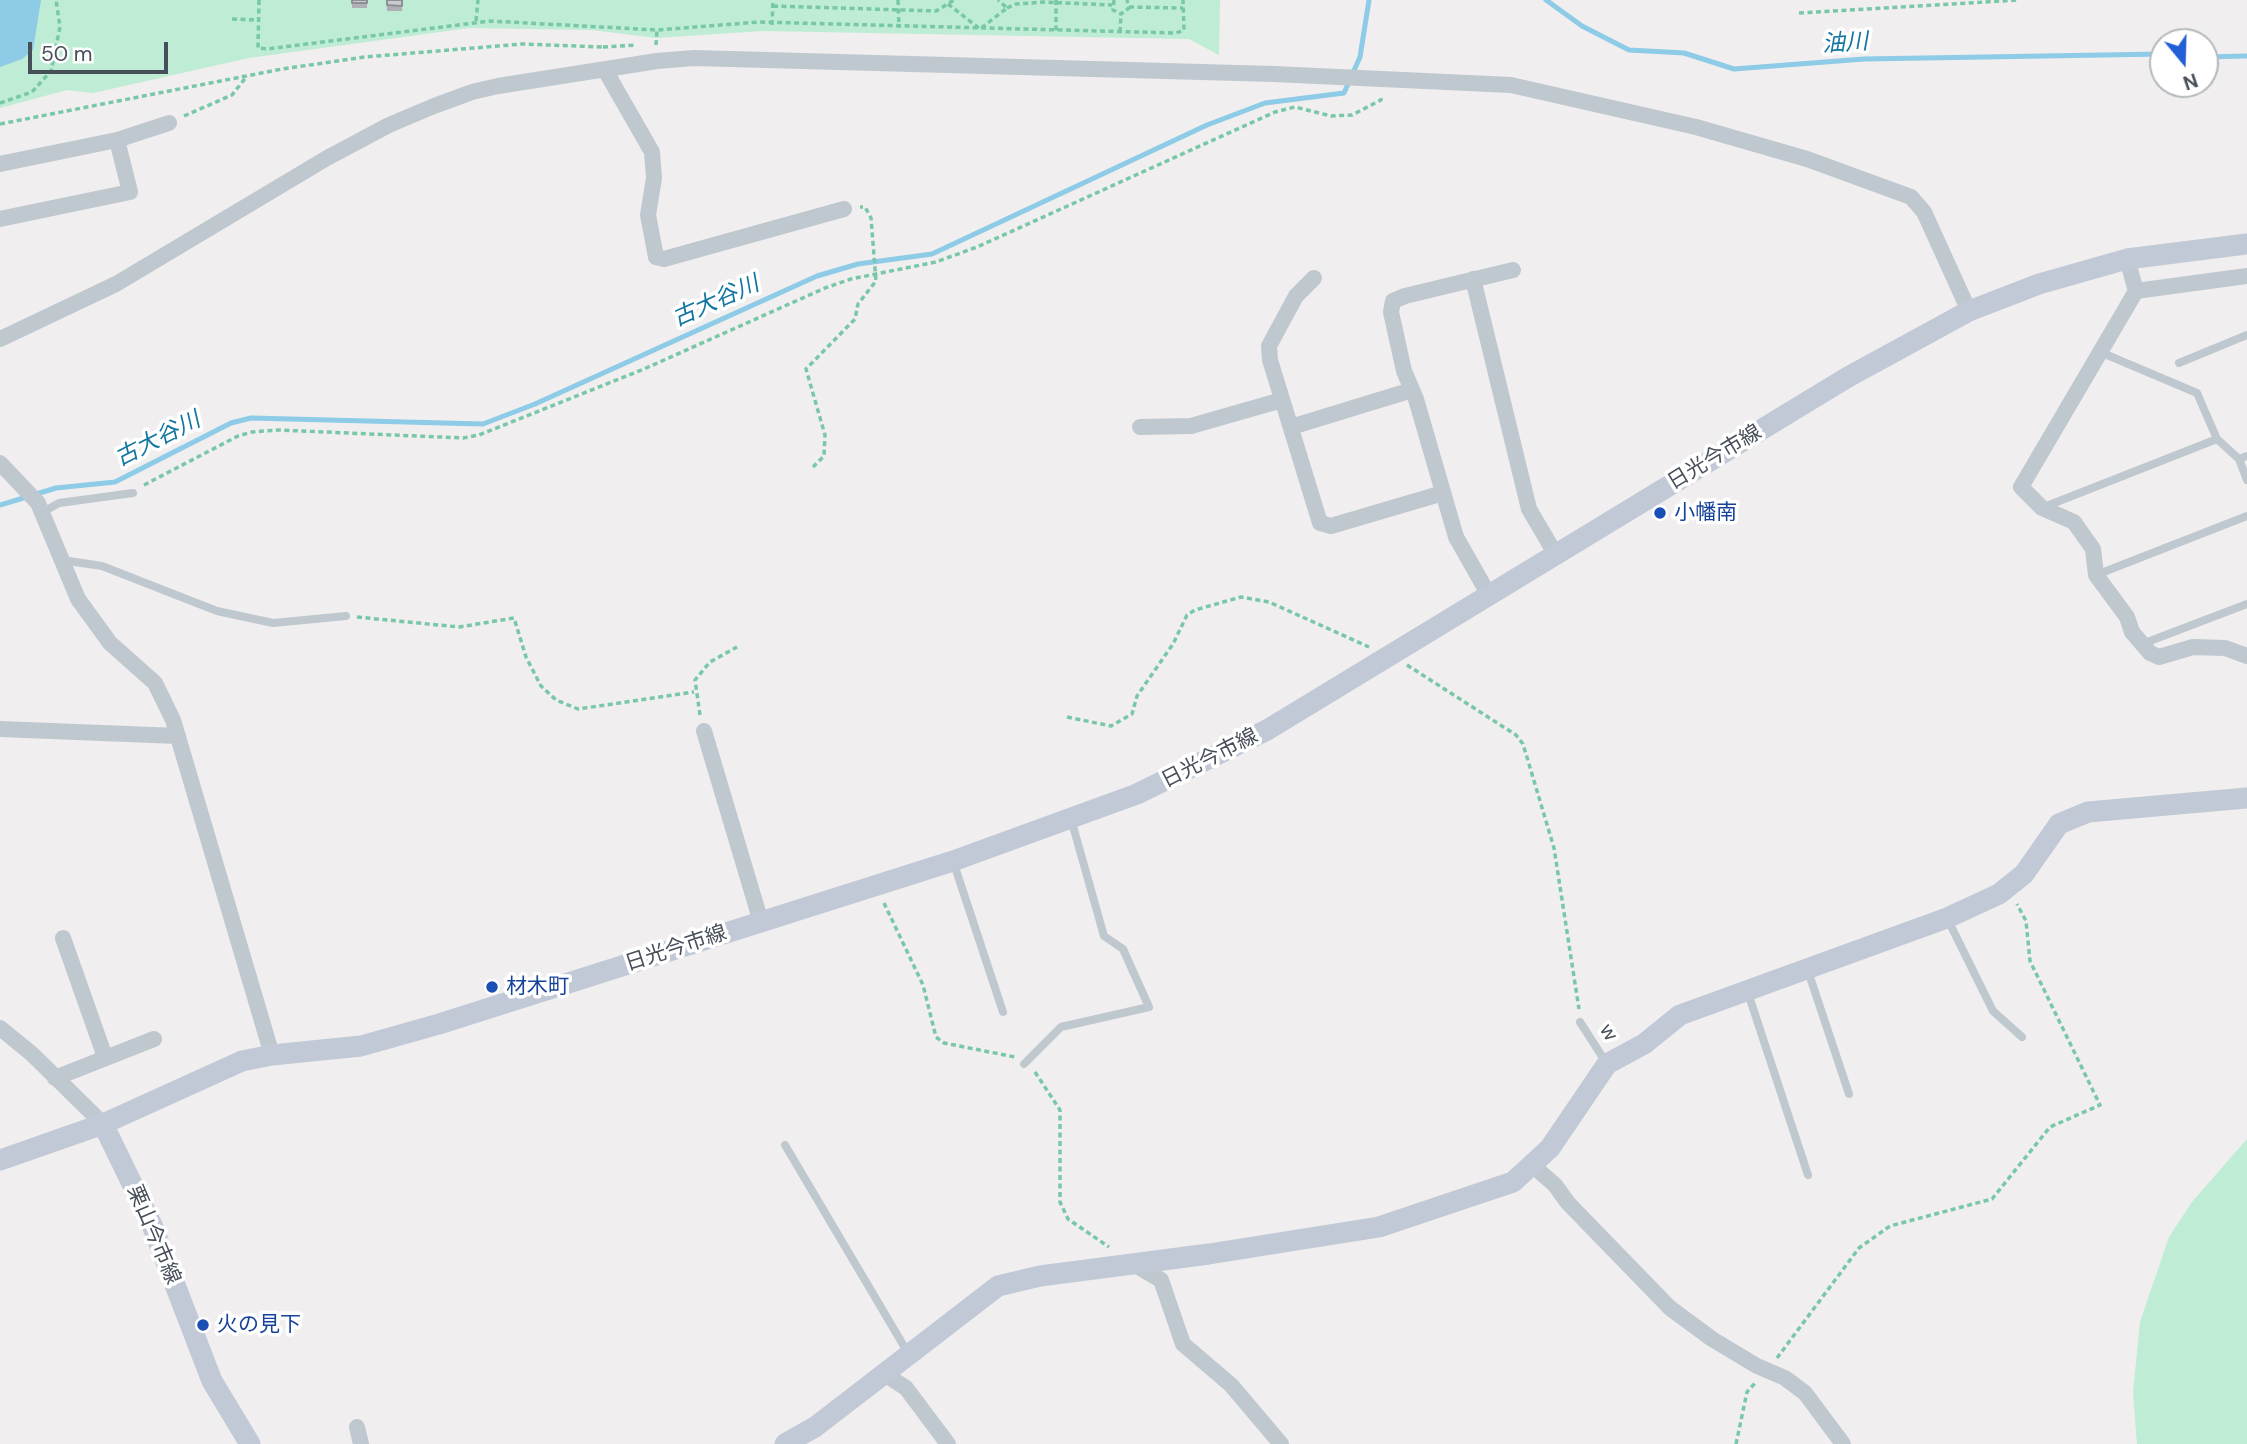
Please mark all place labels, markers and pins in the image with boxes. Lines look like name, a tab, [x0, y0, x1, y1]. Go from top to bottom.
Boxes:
place label: 小幡南	[1674, 500, 1737, 526]
marker: 小幡南	[1652, 505, 1668, 521]
place label: 材木町	[506, 974, 569, 1000]
marker: 材木町	[484, 979, 500, 995]
place label: 火の見下	[217, 1312, 301, 1338]
marker: 火の見下	[195, 1317, 211, 1333]

